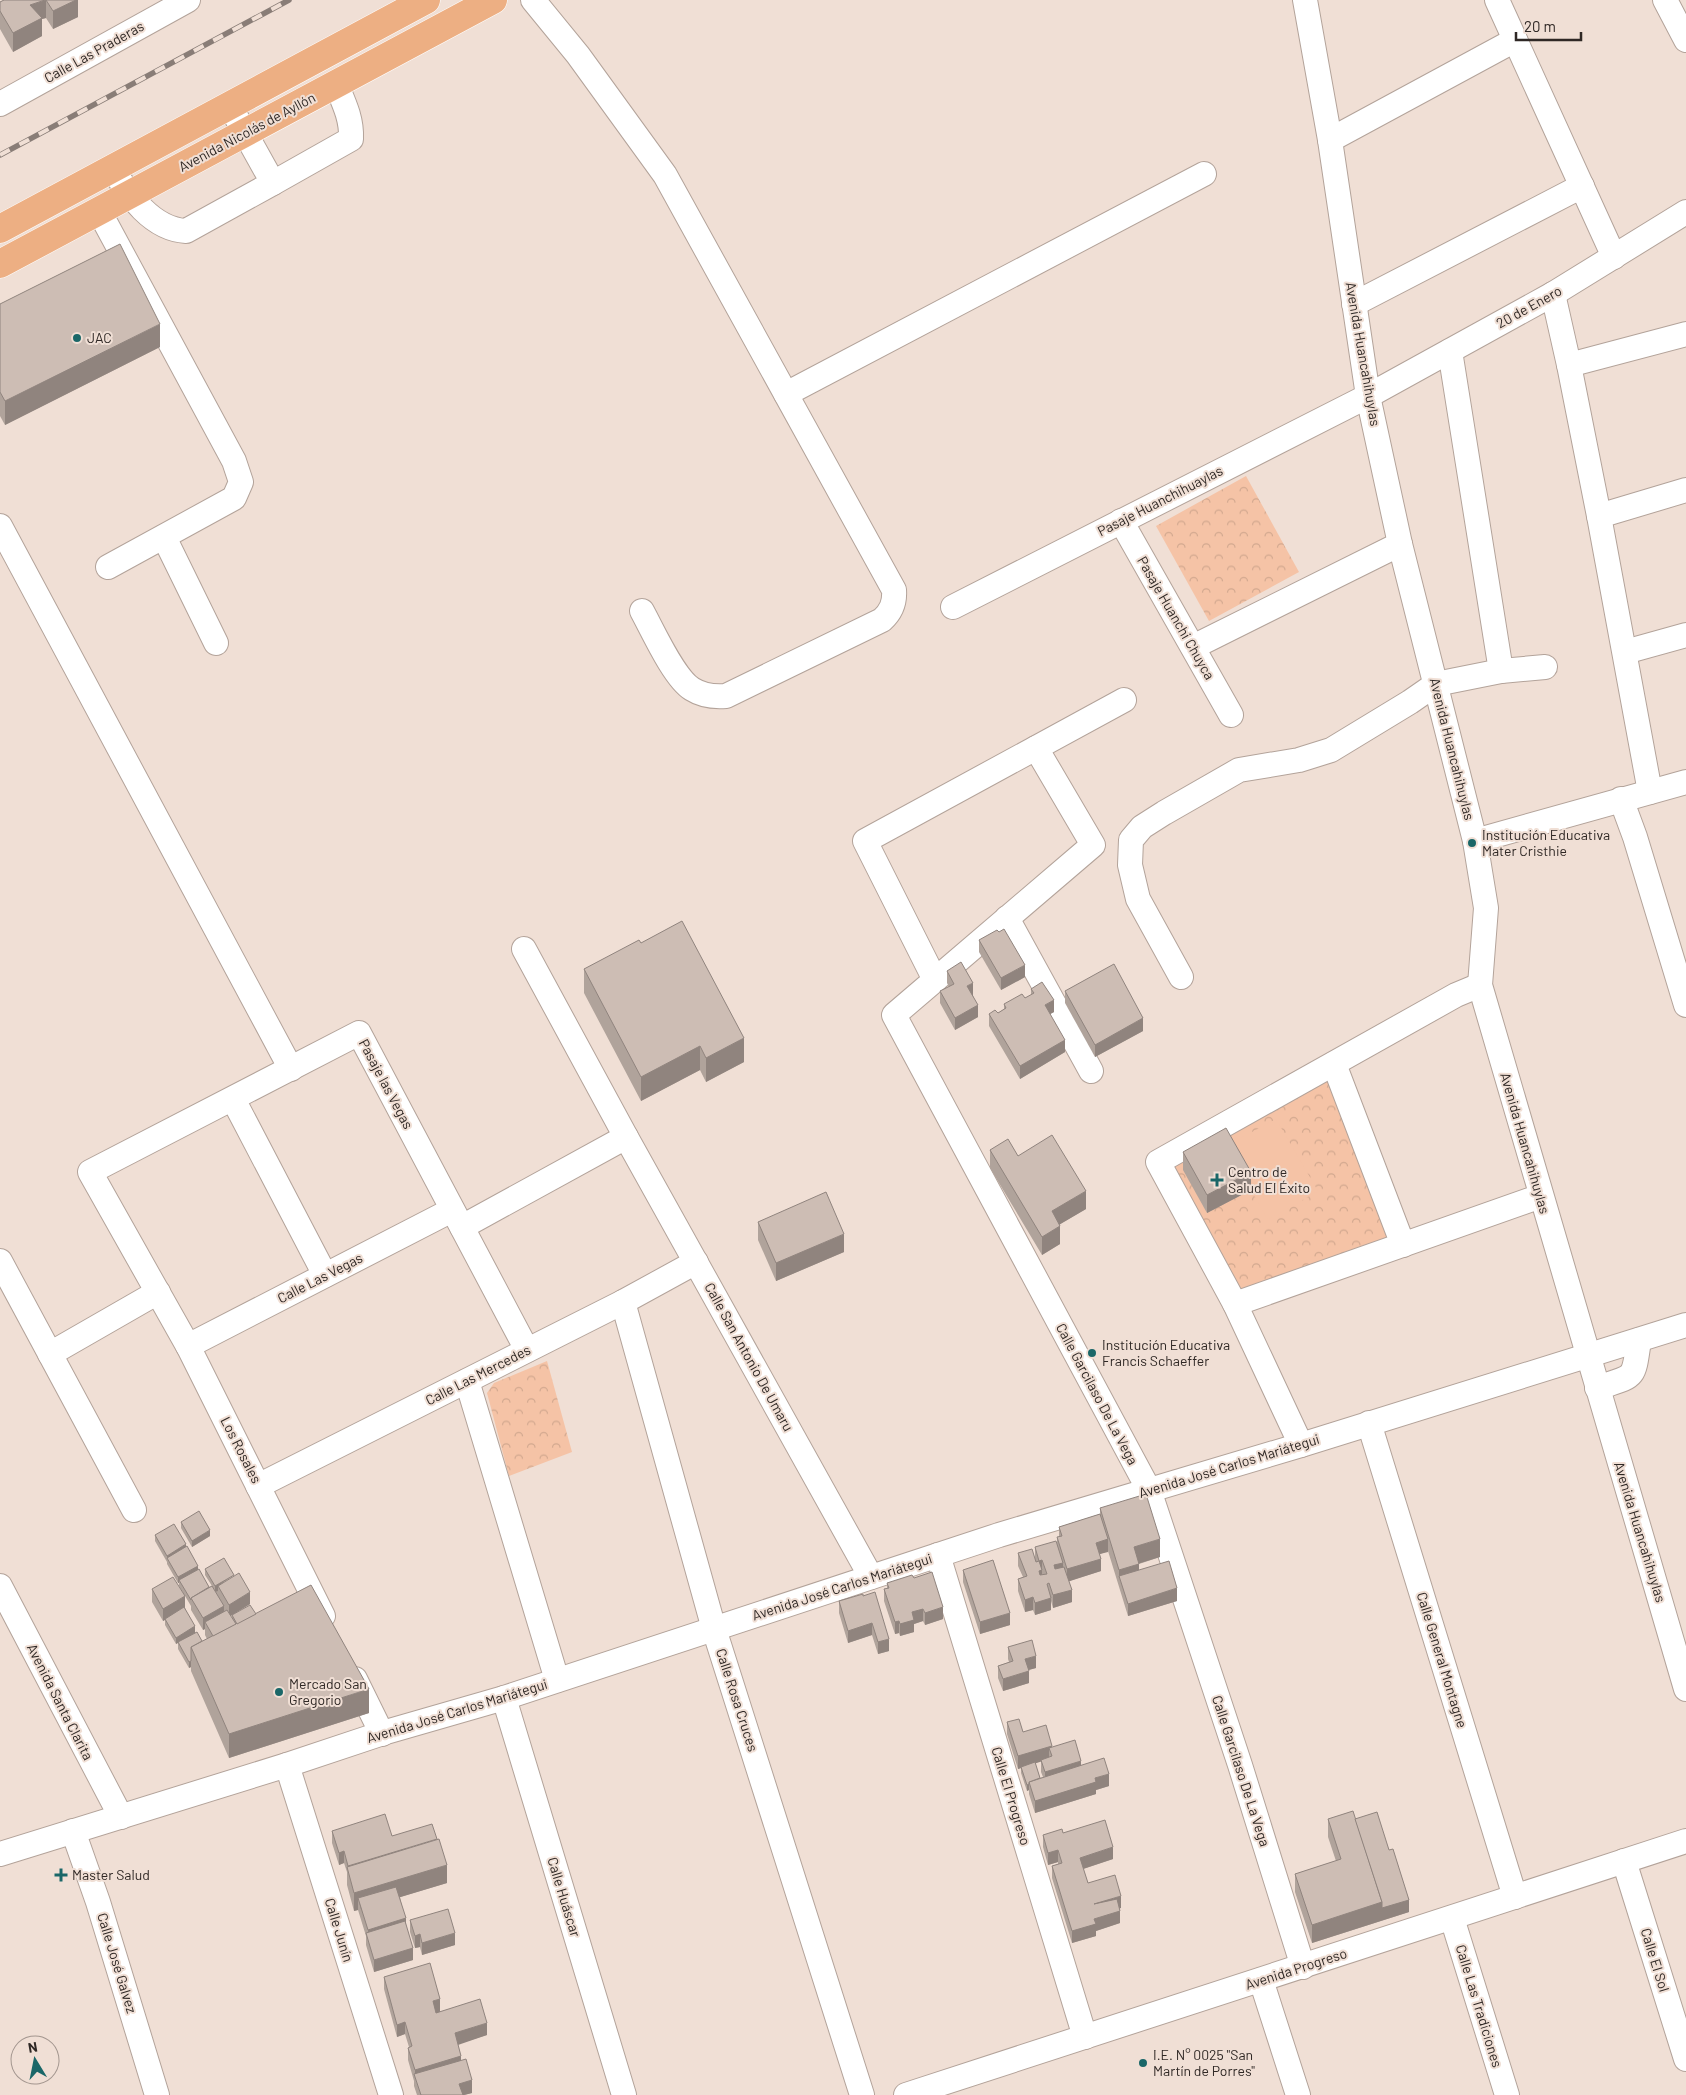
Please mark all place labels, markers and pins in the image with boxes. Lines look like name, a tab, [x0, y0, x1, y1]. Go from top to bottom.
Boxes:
place label: JAC	[87, 329, 112, 346]
marker: JAC	[71, 332, 83, 344]
place label: Institución Educativa Mater Cristhie	[1482, 826, 1610, 859]
marker: Institución Educativa Mater Cristhie	[1466, 837, 1478, 849]
place label: Centro de Salud El Éxito	[1228, 1163, 1310, 1196]
marker: Centro de Salud El Éxito	[1210, 1173, 1224, 1187]
place label: Institución Educativa Francis Schaeffer	[1102, 1336, 1230, 1369]
marker: Institución Educativa Francis Schaeffer	[1086, 1347, 1098, 1359]
place label: Mercado San Gregorio	[289, 1675, 367, 1708]
marker: Mercado San Gregorio	[273, 1686, 285, 1698]
place label: Master Salud	[72, 1866, 150, 1883]
marker: Master Salud	[54, 1868, 68, 1882]
place label: I.E. N° 0025 "San Martín de Porres"	[1153, 2046, 1255, 2079]
marker: I.E. N° 0025 "San Martín de Porres"	[1137, 2057, 1149, 2069]

